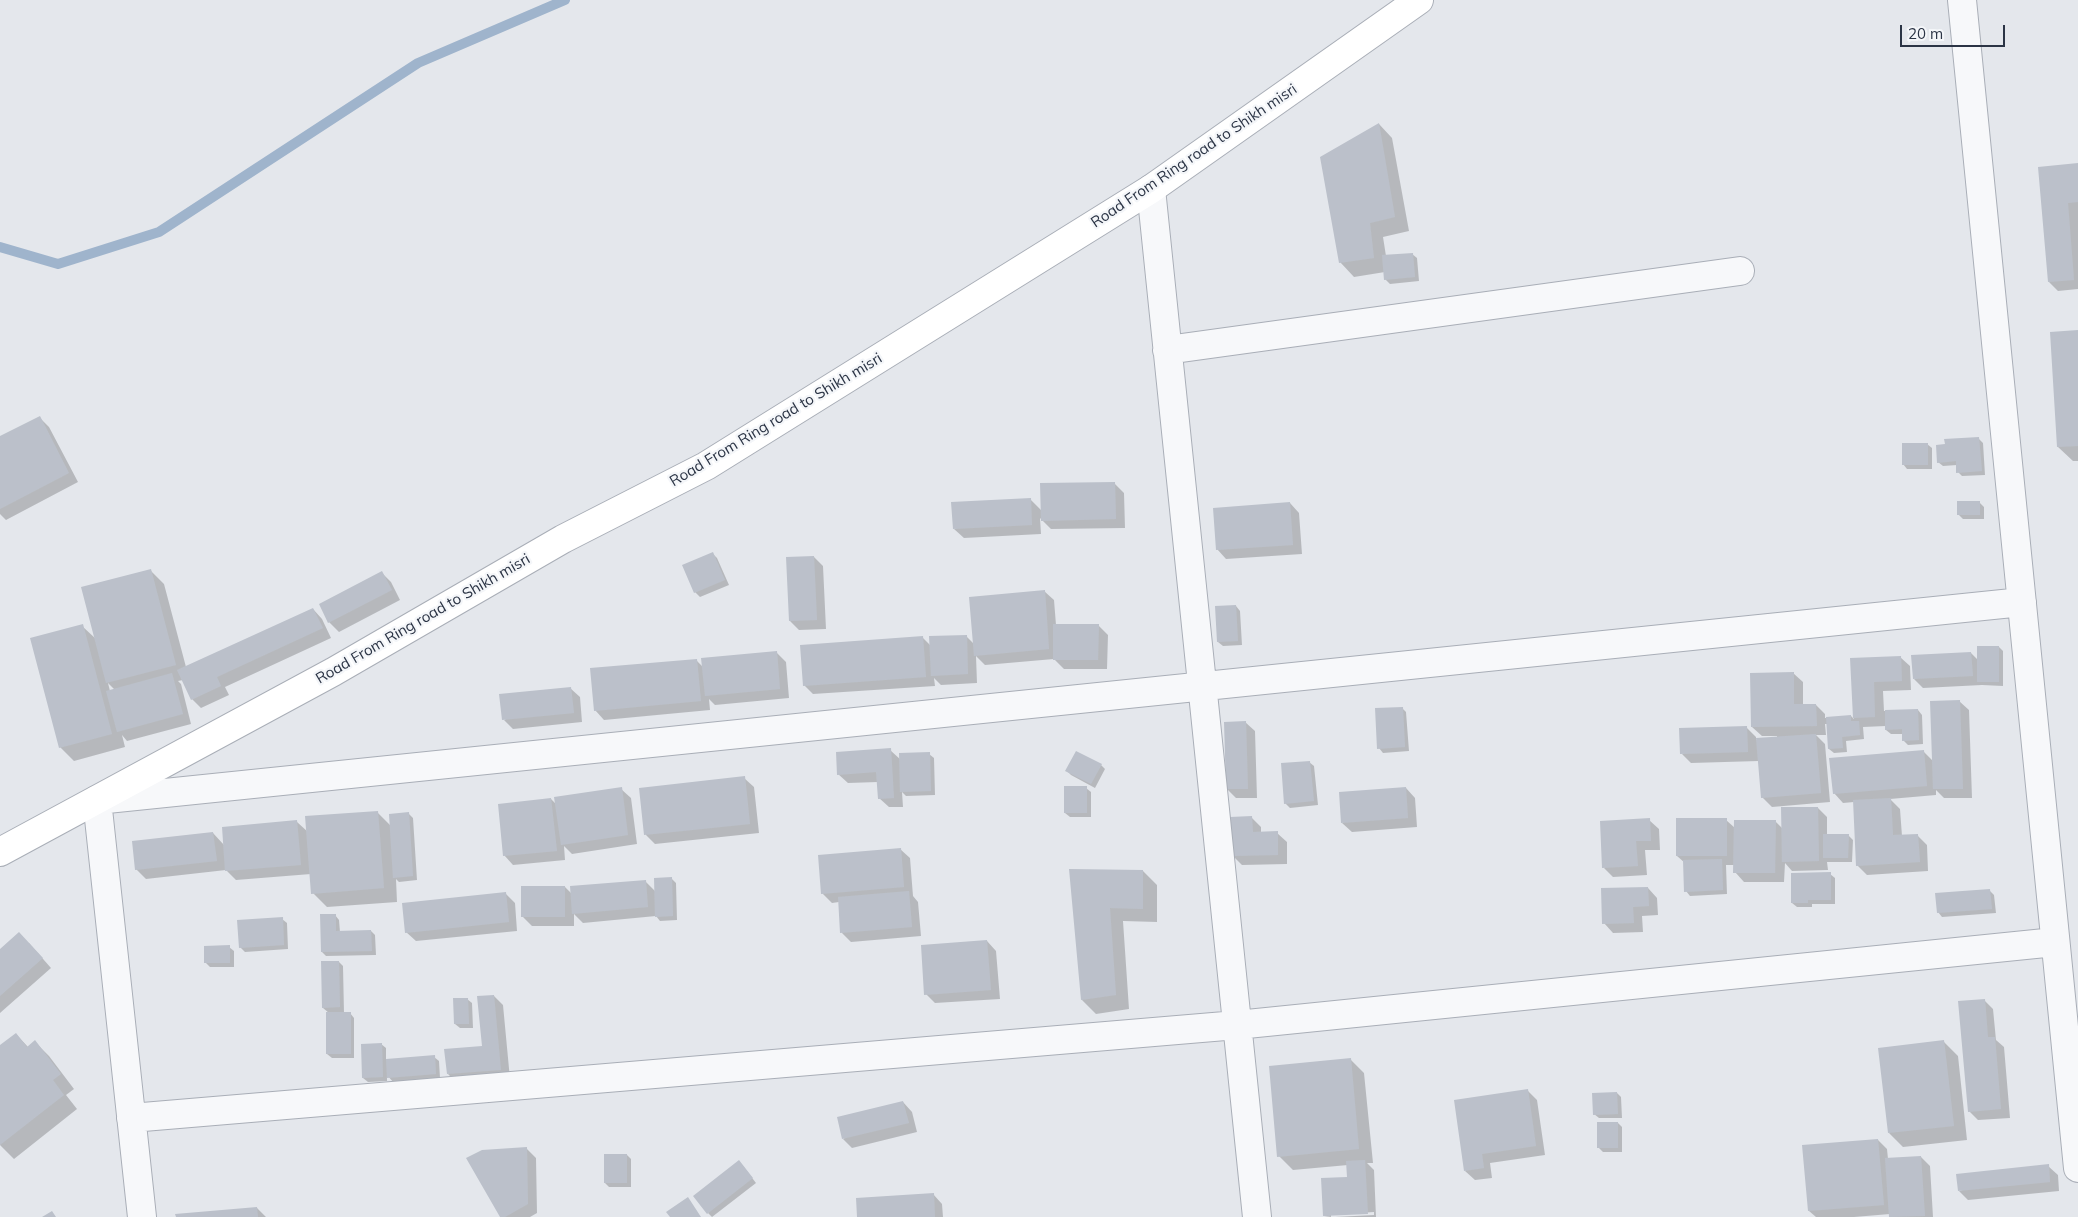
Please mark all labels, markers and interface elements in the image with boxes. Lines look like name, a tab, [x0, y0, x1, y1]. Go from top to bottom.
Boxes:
scale bar	[1903, 15, 2008, 47]
text: 20 m	[1908, 24, 1943, 43]
street label: Road From Ring road to Shikh misri	[1088, 80, 1300, 232]
street label: Road From Ring road to Shikh misri	[667, 349, 885, 491]
street label: Road From Ring road to Shikh misri	[313, 550, 533, 688]

